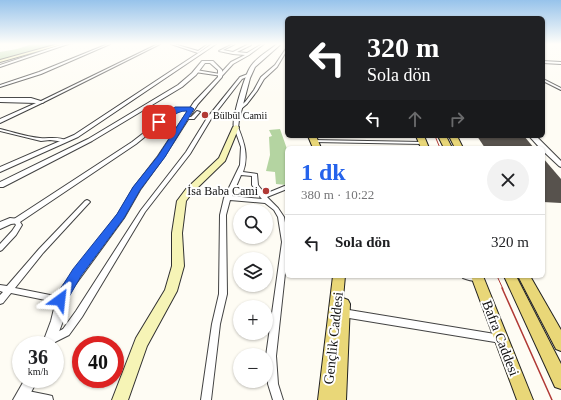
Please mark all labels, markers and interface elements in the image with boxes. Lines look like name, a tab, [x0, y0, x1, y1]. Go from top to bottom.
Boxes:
icon: left	[301, 32, 353, 84]
text: 320 m	[367, 32, 439, 63]
text: Sola dön	[367, 65, 431, 85]
pin	[142, 105, 176, 139]
icon: left	[362, 108, 384, 130]
icon: ahead	[404, 108, 426, 130]
icon: right	[446, 108, 468, 130]
marker: Bülbül Camii	[200, 110, 210, 120]
place label: Bülbül Camii	[213, 110, 267, 121]
icon: arrive	[148, 111, 170, 133]
text: 1 dk	[301, 159, 346, 185]
button: close	[487, 159, 529, 201]
place label: İsa Baba Cami	[187, 184, 259, 198]
marker: İsa Baba Cami	[261, 186, 271, 196]
text: 380 m · 10:22	[301, 187, 374, 202]
map controls	[233, 204, 273, 388]
button: search	[233, 204, 273, 244]
icon: left	[301, 232, 323, 254]
text: Sola dön	[335, 234, 390, 250]
text: 320 m	[491, 234, 529, 250]
button: layers	[233, 252, 273, 292]
position arrow	[39, 279, 81, 321]
street label: Gençlik Caddesi	[321, 291, 346, 385]
street label: Bafra Caddesi	[479, 298, 522, 378]
button: +	[233, 300, 273, 340]
speed limit sign: 40	[72, 336, 124, 388]
text: 36	[28, 346, 48, 368]
button: −	[233, 348, 273, 388]
text: km/h	[28, 366, 48, 377]

